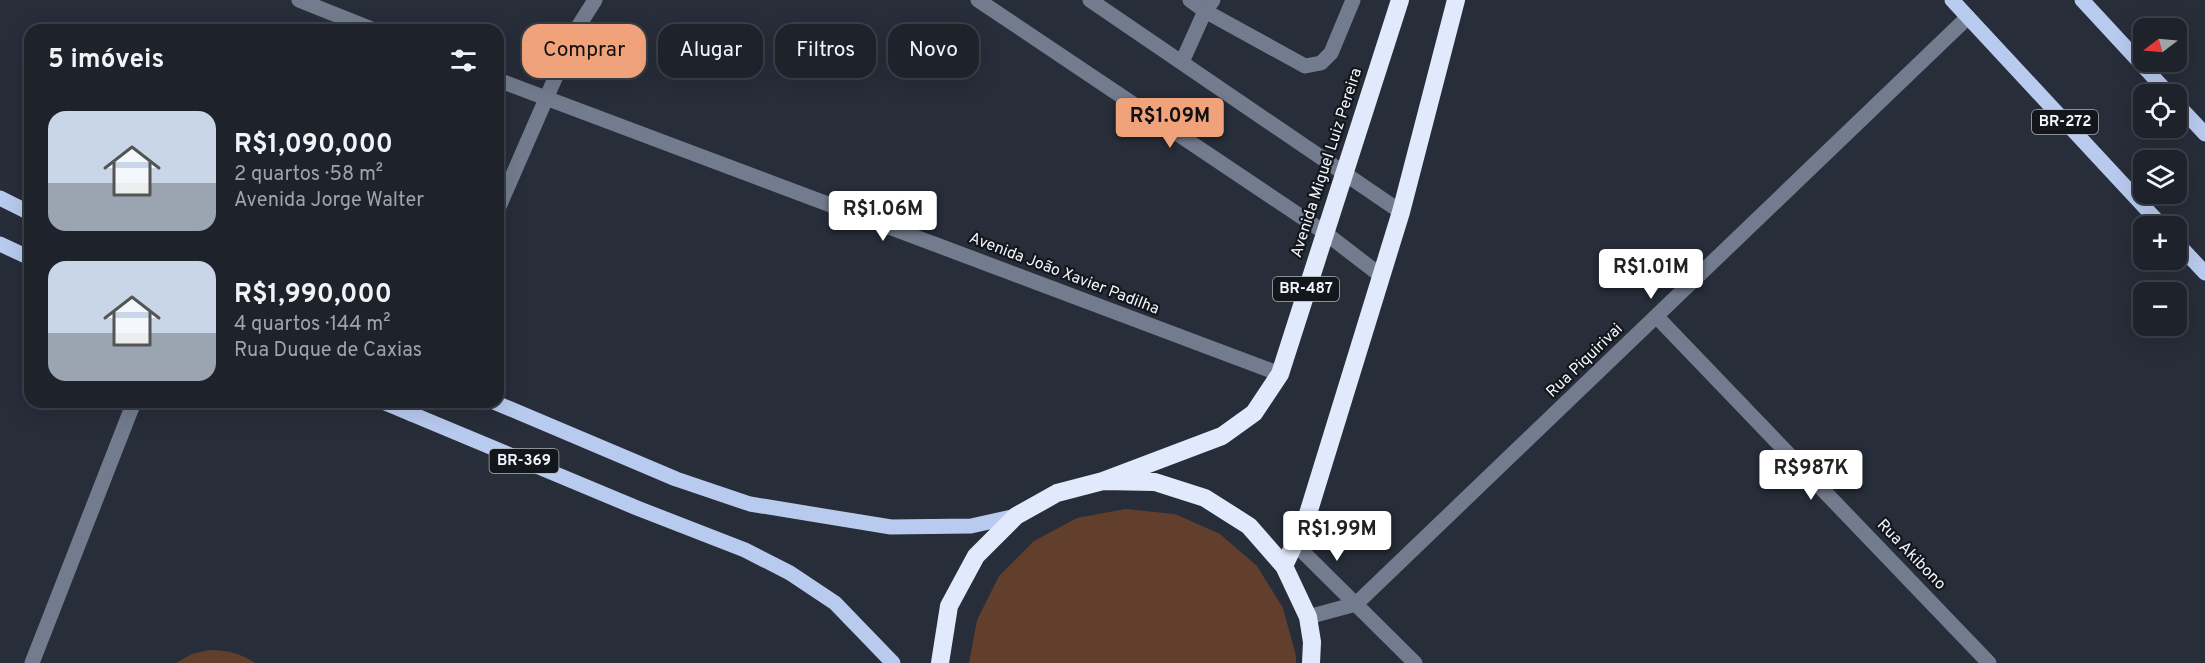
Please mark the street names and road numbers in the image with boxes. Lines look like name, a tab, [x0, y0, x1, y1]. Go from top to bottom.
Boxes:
street label: Avenida Miguel Luiz Pereira	[1287, 66, 1367, 260]
road number: BR-272	[2032, 110, 2098, 134]
street label: Avenida João Xavier Padilha	[966, 228, 1162, 320]
road number: BR-487	[1273, 277, 1339, 301]
street label: Rua Piquirivai	[1543, 320, 1627, 402]
road number: BR-369	[490, 449, 558, 473]
street label: Rua Akibono	[1872, 515, 1950, 595]

